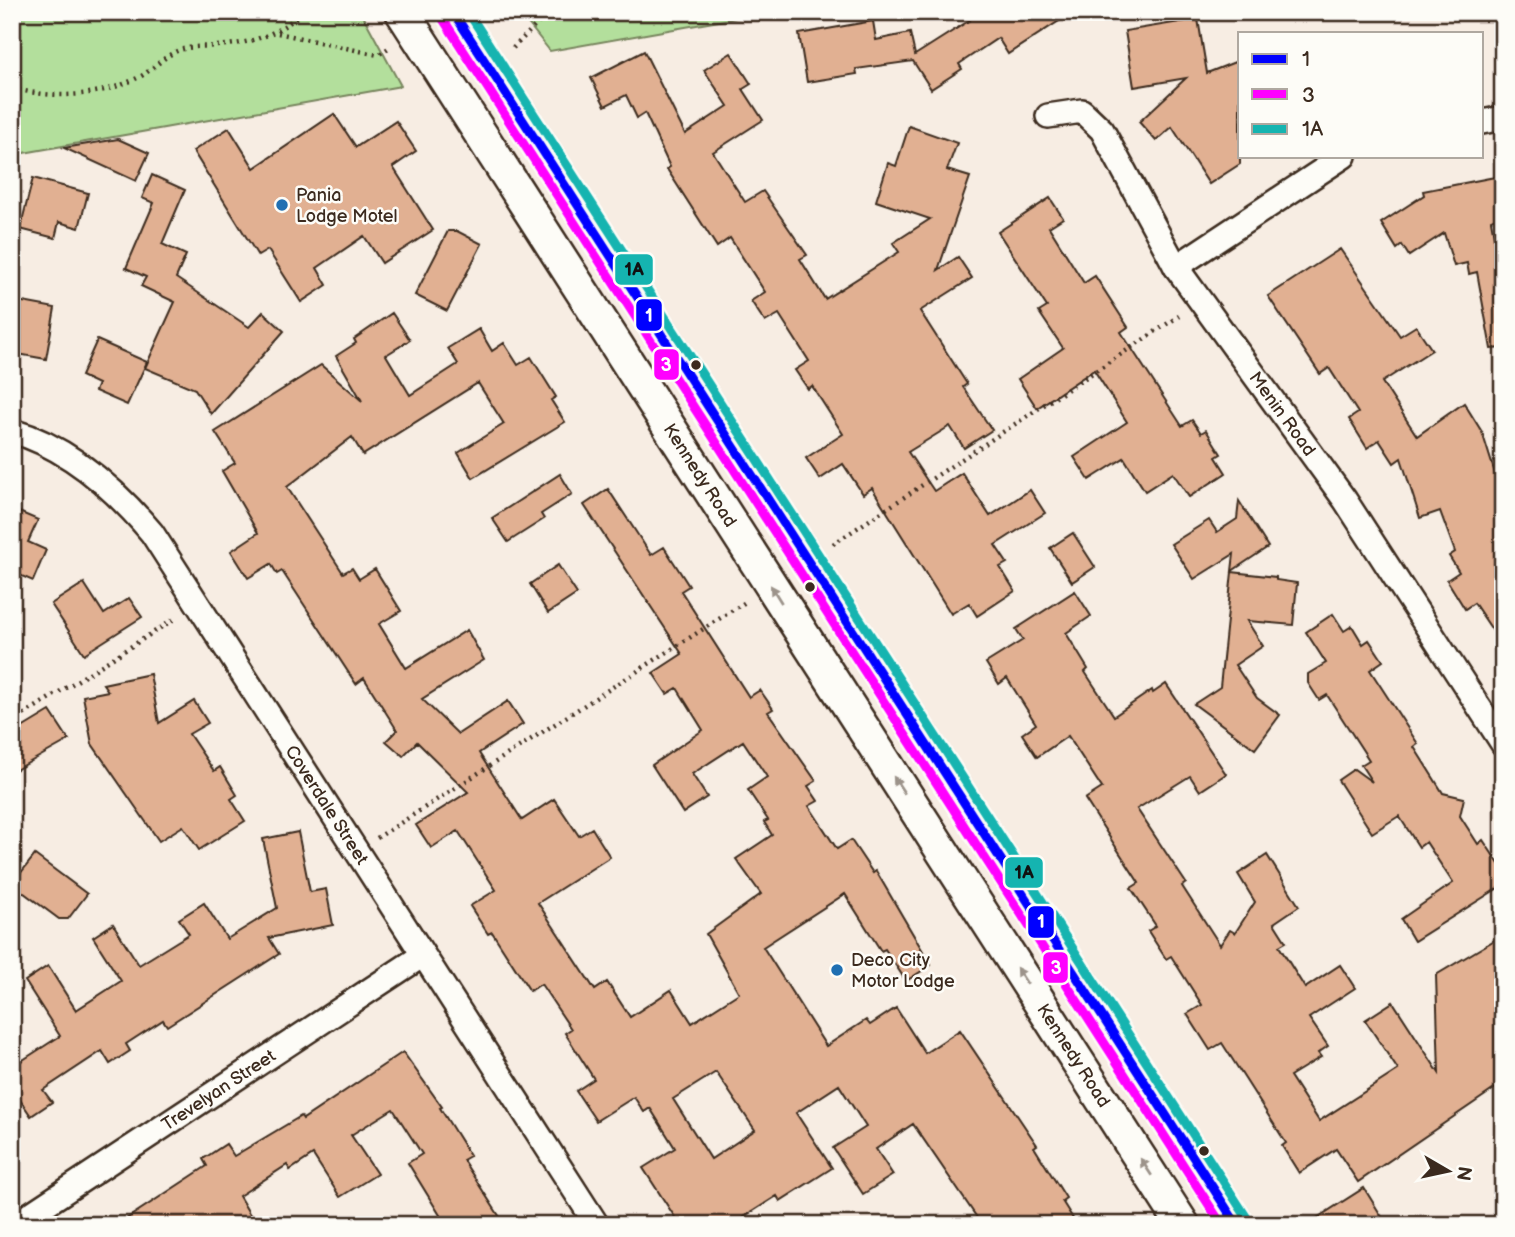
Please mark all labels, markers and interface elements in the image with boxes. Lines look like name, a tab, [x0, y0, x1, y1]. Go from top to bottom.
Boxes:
legend	[1238, 32, 1484, 158]
text: 1	[1302, 47, 1310, 72]
text: 3	[1302, 83, 1315, 108]
text: 1A	[1302, 117, 1323, 142]
place label: Pania Lodge Motel	[296, 185, 398, 227]
marker: Pania Lodge Motel	[274, 197, 290, 213]
line badge: 1A	[614, 253, 654, 286]
text: 1A	[624, 259, 644, 282]
line badge: 1	[635, 298, 663, 332]
text: 1	[645, 305, 653, 328]
line badge: 3	[653, 348, 680, 381]
text: 3	[660, 354, 672, 377]
unlabelled marker	[689, 358, 703, 372]
street label: Menin Road	[1244, 368, 1320, 460]
street label: Kennedy Road	[659, 420, 741, 531]
unlabelled marker	[803, 580, 817, 594]
one-way arrow	[770, 584, 783, 603]
street label: Coverdale Street	[280, 742, 373, 869]
one-way arrow	[892, 775, 905, 795]
line badge: 1A	[1004, 856, 1044, 889]
text: 1A	[1014, 862, 1034, 885]
line badge: 1	[1027, 905, 1055, 939]
text: 1	[1037, 911, 1045, 934]
place label: Deco City Motor Lodge	[851, 950, 955, 992]
line badge: 3	[1042, 951, 1069, 984]
text: 3	[1050, 957, 1062, 980]
marker: Deco City Motor Lodge	[829, 962, 845, 978]
one-way arrow	[1016, 966, 1029, 986]
street label: Kennedy Road	[1032, 1000, 1114, 1111]
street label: Trevelyan Street	[158, 1045, 280, 1136]
north arrow	[1414, 1136, 1484, 1206]
unlabelled marker	[1197, 1144, 1211, 1158]
one-way arrow	[1139, 1158, 1152, 1177]
text: N	[1451, 1165, 1476, 1182]

